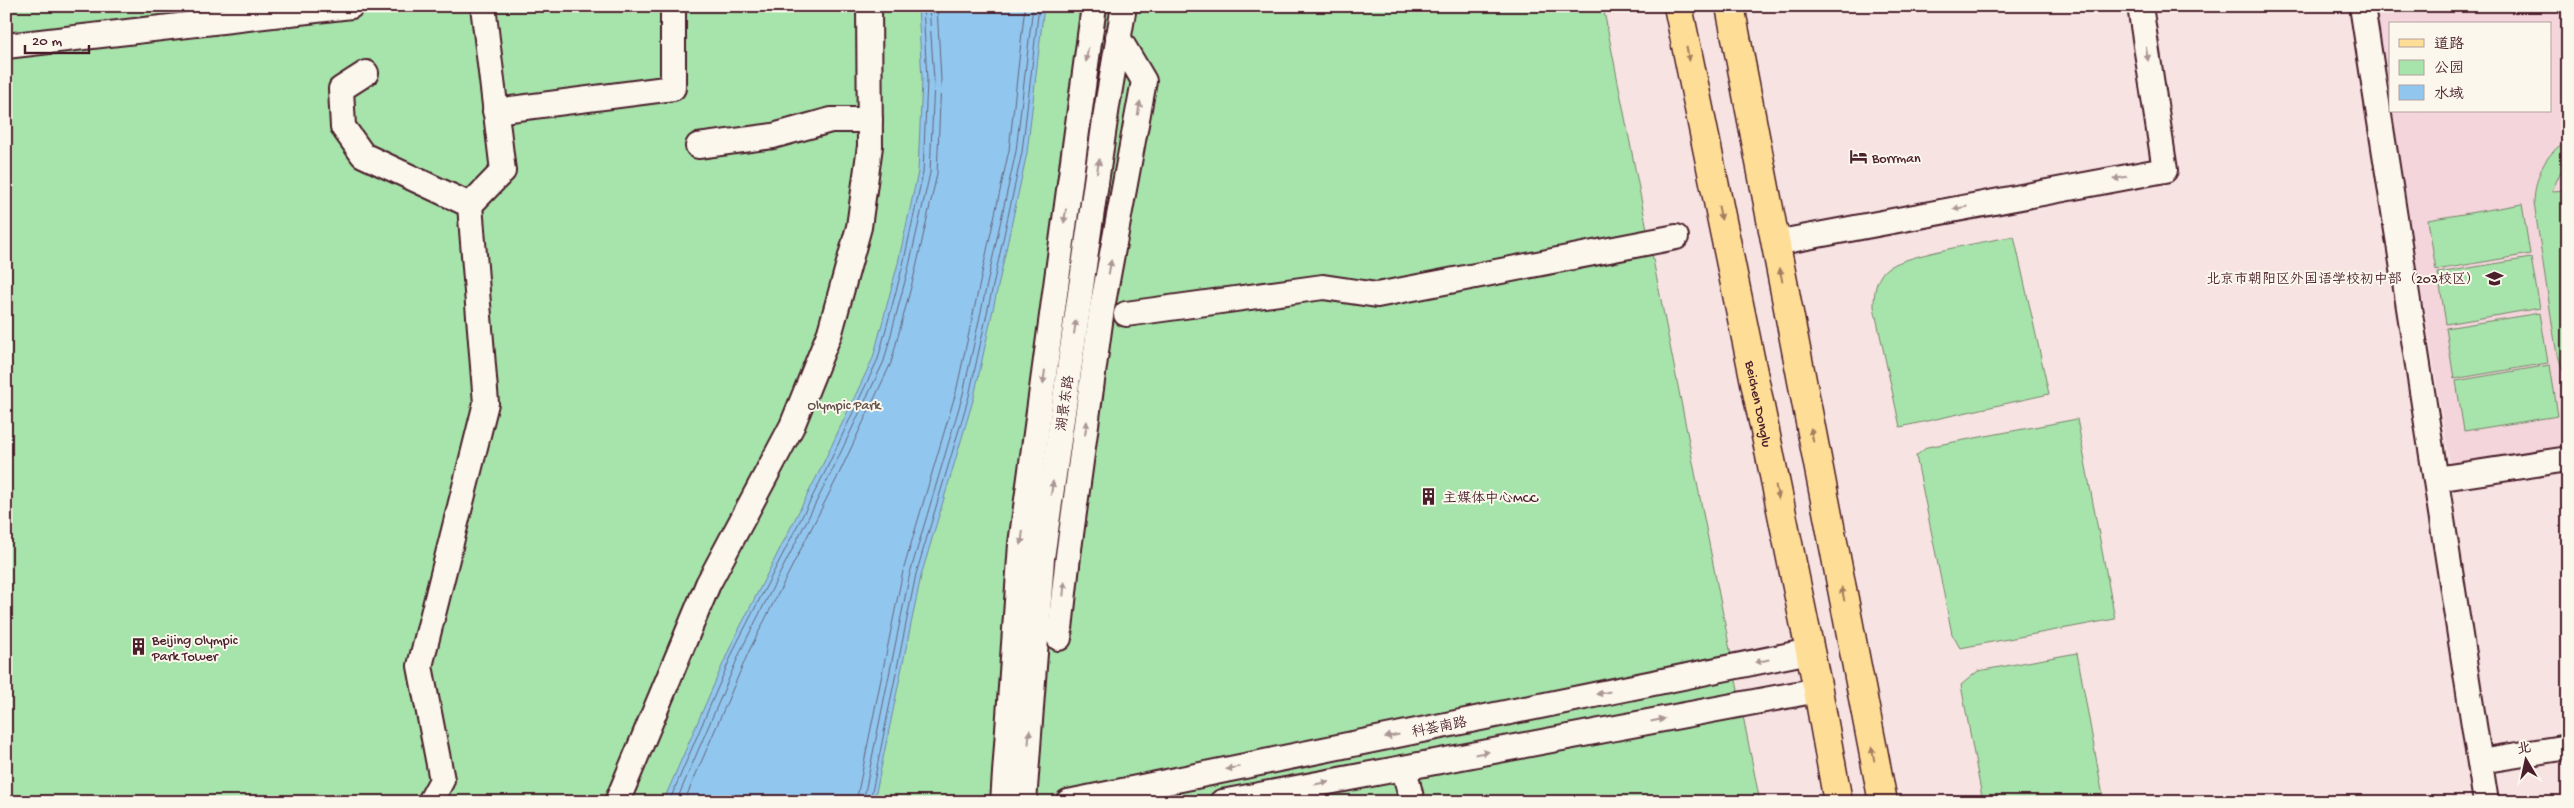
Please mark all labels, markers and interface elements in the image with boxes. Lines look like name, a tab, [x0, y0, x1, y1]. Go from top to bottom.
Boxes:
scale bar	[25, 22, 89, 54]
legend	[2389, 22, 2552, 112]
text: 20 m	[32, 33, 62, 51]
text: 道路	[2434, 36, 2464, 54]
one-way arrow	[1684, 46, 1692, 62]
one-way arrow	[1083, 47, 1091, 63]
one-way arrow	[2144, 47, 2152, 63]
text: 公园	[2434, 60, 2464, 78]
text: 水域	[2434, 86, 2464, 104]
one-way arrow	[1136, 99, 1144, 115]
hotel icon: Borrman	[1848, 147, 1868, 167]
place label: Borrman	[1871, 151, 1921, 168]
one-way arrow	[1094, 158, 1102, 174]
one-way arrow	[2111, 175, 2127, 183]
one-way arrow	[1952, 204, 1968, 212]
one-way arrow	[1716, 206, 1724, 221]
one-way arrow	[1061, 208, 1069, 224]
one-way arrow	[1106, 259, 1114, 275]
one-way arrow	[1777, 267, 1785, 283]
school or university icon: 北京市朝阳区外国语学校初中部（203校区）	[2484, 268, 2504, 288]
place label: 北京市朝阳区外国语学校初中部（203校区）	[2206, 271, 2480, 289]
one-way arrow	[1071, 319, 1079, 335]
street label: Beichen Donglu	[1740, 359, 1774, 449]
one-way arrow	[1039, 369, 1047, 385]
street label: 湖景东路	[1053, 374, 1079, 432]
park label: Olympic Park	[807, 398, 882, 415]
one-way arrow	[1082, 420, 1090, 436]
one-way arrow	[1808, 427, 1816, 442]
one-way arrow	[1048, 480, 1056, 496]
one-way arrow	[1774, 485, 1782, 501]
building icon: 主媒体中心MCC	[1419, 487, 1439, 507]
place label: 主媒体中心MCC	[1443, 491, 1539, 508]
one-way arrow	[1018, 530, 1026, 546]
one-way arrow	[1060, 581, 1068, 597]
one-way arrow	[1838, 586, 1846, 602]
place label: Beijing Olympic Park Tower	[151, 633, 239, 666]
building icon: Beijing Olympic Park Tower	[128, 637, 148, 657]
one-way arrow	[1755, 657, 1770, 665]
one-way arrow	[1595, 689, 1611, 697]
street label: 科荟南路	[1410, 714, 1469, 742]
one-way arrow	[1651, 716, 1666, 724]
one-way arrow	[1025, 728, 1033, 744]
one-way arrow	[1385, 732, 1400, 740]
north arrow	[2502, 736, 2552, 786]
text: 北	[2516, 740, 2533, 759]
one-way arrow	[1869, 745, 1877, 761]
one-way arrow	[1474, 749, 1490, 757]
one-way arrow	[1225, 764, 1241, 772]
one-way arrow	[1314, 779, 1329, 787]

